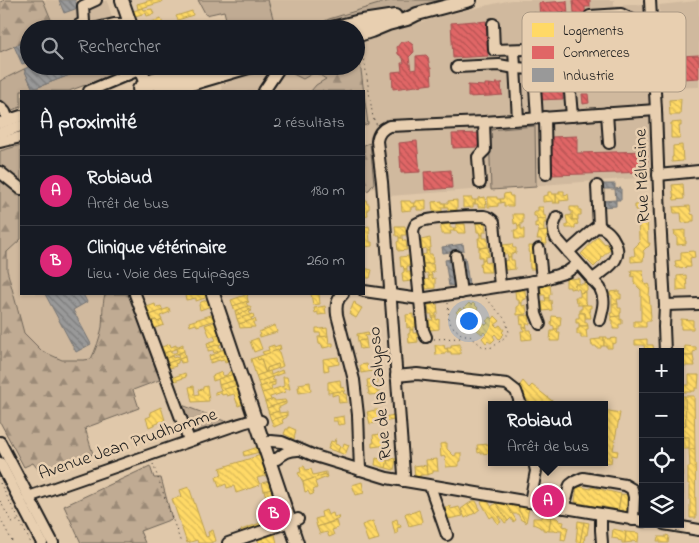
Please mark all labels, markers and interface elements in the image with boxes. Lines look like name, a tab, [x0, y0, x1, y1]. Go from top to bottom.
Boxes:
legend	[522, 12, 686, 92]
search box	[20, 20, 365, 75]
text: Logements	[563, 21, 624, 43]
icon: search	[38, 34, 66, 62]
text: Rechercher	[78, 34, 161, 61]
text: Commerces	[563, 43, 630, 64]
text: Industrie	[563, 66, 615, 87]
text: À proximité	[40, 108, 137, 138]
text: 2 résultats	[273, 111, 345, 135]
street label: Rue Mélusine	[628, 127, 658, 224]
text: Robiaud	[87, 165, 152, 192]
text: A	[51, 179, 61, 203]
text: 180 m	[311, 179, 345, 203]
text: Arrêt de bus	[87, 192, 169, 216]
text: Clinique vétérinaire	[87, 235, 226, 262]
text: B	[51, 249, 61, 273]
text: 260 m	[307, 249, 345, 273]
text: Lieu · Voie des Equipages	[87, 262, 250, 286]
your location	[456, 308, 482, 334]
street label: Rue de la Calypso	[362, 325, 400, 461]
map controls	[639, 348, 684, 528]
button: +	[639, 348, 684, 393]
button: −	[639, 393, 684, 438]
popup	[488, 401, 608, 466]
street label: Avenue Jean Prudhomme	[35, 402, 222, 488]
text: Robiaud	[507, 408, 572, 435]
text: Arrêt de bus	[507, 435, 589, 459]
button: locate	[639, 438, 684, 483]
pin: A	[532, 482, 564, 520]
button: layers	[639, 483, 684, 528]
pin: B	[258, 495, 290, 533]

